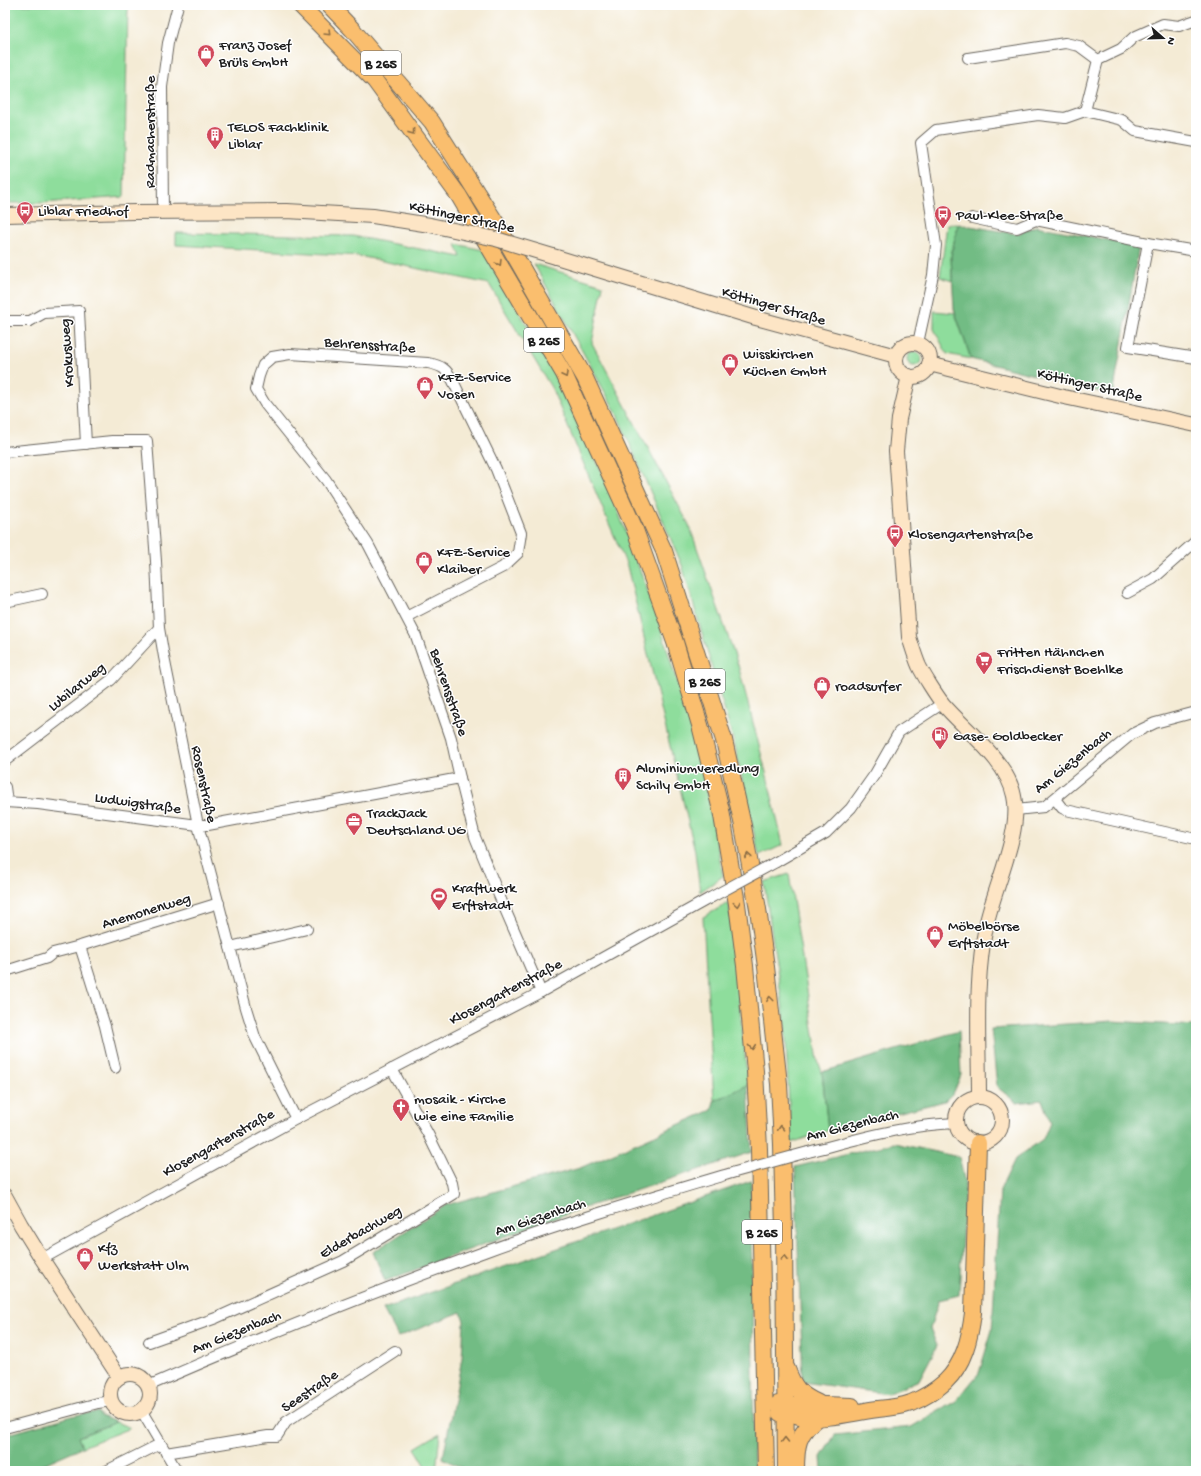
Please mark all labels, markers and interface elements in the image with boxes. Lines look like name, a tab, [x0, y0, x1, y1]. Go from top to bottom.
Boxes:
north arrow	[1143, 18, 1183, 58]
one-way arrow	[323, 28, 331, 36]
text: N	[1164, 35, 1177, 46]
place label: Franz Josef Brüls GmbH	[218, 37, 293, 72]
shop icon: Franz Josef Brüls GmbH	[196, 43, 216, 68]
road number: B 265	[361, 51, 401, 75]
street label: Radmacherstraße	[142, 76, 160, 188]
place label: TELOS Fachklinik Liblar	[227, 119, 329, 154]
building icon: TELOS Fachklinik Liblar	[205, 125, 225, 150]
one-way arrow	[407, 127, 414, 134]
street label: Köttinger Straße	[407, 198, 516, 238]
bus stop icon: Liblar Friedhof	[15, 200, 35, 225]
place label: Liblar Friedhof	[38, 203, 130, 221]
bus stop icon: Paul-Klee-Straße	[933, 204, 953, 229]
place label: Paul-Klee-Straße	[955, 207, 1063, 225]
one-way arrow	[494, 259, 501, 266]
street label: Köttinger Straße	[719, 283, 828, 330]
street label: Krokusweg	[57, 318, 79, 388]
road number: B 265	[524, 328, 564, 352]
street label: Behrensstraße	[323, 334, 416, 358]
place label: Wisskirchen Küchen GmbH	[743, 346, 827, 381]
shop icon: Wisskirchen Küchen GmbH	[720, 352, 740, 377]
street label: Köttinger Straße	[1035, 365, 1144, 407]
place label: KFZ-Service Vosen	[437, 369, 511, 404]
one-way arrow	[560, 371, 567, 379]
shop icon: KFZ-Service Vosen	[415, 375, 435, 400]
bus stop icon: Klosengartenstraße	[885, 523, 905, 548]
place label: Klosengartenstraße	[908, 526, 1033, 544]
place label: KFZ-Service Klaiber	[437, 544, 510, 579]
shop icon: KFZ-Service Klaiber	[414, 550, 434, 575]
place label: Fritten Hähnchen Frischdienst Boehlke	[996, 644, 1123, 679]
street label: Behrensstraße	[424, 646, 472, 739]
supermarket icon: Fritten Hähnchen Frischdienst Boehlke	[974, 650, 994, 675]
street label: Lubilarweg	[45, 659, 110, 716]
road number: B 265	[685, 669, 725, 693]
shop icon: roadsurfer	[812, 675, 832, 700]
place label: roadsurfer	[835, 678, 902, 696]
fuel station icon: Gase- Goldbecker	[930, 725, 950, 750]
street label: Am Giezenbach	[1031, 725, 1116, 798]
place label: Gase- Goldbecker	[953, 728, 1064, 746]
street label: Rosenstraße	[186, 744, 220, 825]
place label: Aluminiumveredlung Schily GmbH	[636, 760, 759, 795]
building icon: Aluminiumveredlung Schily GmbH	[613, 766, 633, 791]
street label: Ludwigstraße	[93, 789, 182, 819]
place label: TrackJack Deutschland UG	[366, 805, 466, 840]
office icon: TrackJack Deutschland UG	[344, 811, 364, 836]
one-way arrow	[744, 853, 753, 859]
place label: Kraftwerk Erftstadt	[452, 880, 517, 915]
sports icon: Kraftwerk Erftstadt	[429, 886, 449, 911]
street label: Anemonenweg	[100, 890, 193, 934]
one-way arrow	[732, 901, 741, 907]
place label: Möbelbörse Erftstadt	[948, 918, 1020, 953]
shop icon: Möbelbörse Erftstadt	[925, 924, 945, 949]
street label: Klosengartenstraße	[447, 955, 566, 1030]
one-way arrow	[766, 996, 775, 1002]
one-way arrow	[748, 1044, 757, 1050]
place label: mosaik - Kirche wie eine Familie	[414, 1091, 514, 1126]
church icon: mosaik - Kirche wie eine Familie	[391, 1097, 411, 1122]
street label: Klosengartenstraße	[160, 1105, 278, 1182]
street label: Am Giezenbach	[805, 1106, 900, 1146]
one-way arrow	[777, 1125, 786, 1131]
street label: Am Giezenbach	[493, 1195, 588, 1241]
street label: Elderbachweg	[317, 1202, 405, 1263]
road number: B 265	[742, 1220, 782, 1244]
place label: Kfz Werkstatt Ulm	[98, 1240, 189, 1275]
shop icon: Kfz Werkstatt Ulm	[75, 1246, 95, 1271]
one-way arrow	[780, 1255, 788, 1261]
street label: Am Giezenbach	[190, 1307, 284, 1359]
street label: Seestraße	[278, 1366, 342, 1417]
one-way arrow	[781, 1437, 789, 1443]

